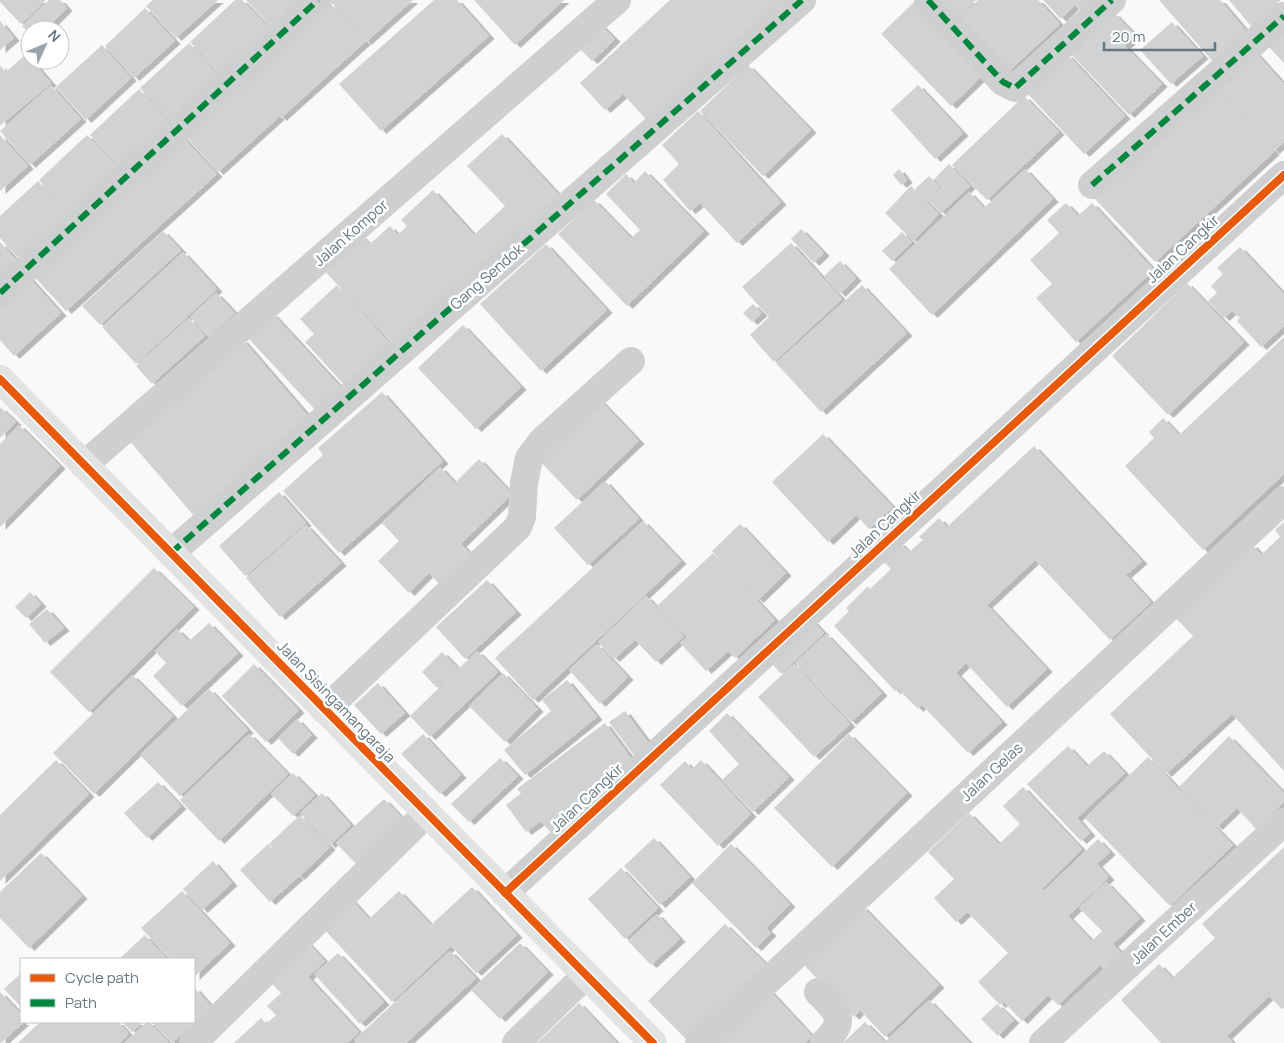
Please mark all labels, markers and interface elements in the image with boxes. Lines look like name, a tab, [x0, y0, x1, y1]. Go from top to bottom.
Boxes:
north arrow	[20, 20, 70, 70]
scale bar	[1104, 20, 1215, 52]
text: N	[44, 25, 65, 46]
text: 20 m	[1112, 26, 1145, 47]
street label: Jalan Kompor	[309, 194, 393, 271]
street label: Jalan Cangkir	[1142, 209, 1224, 288]
street label: Gang Sendok	[445, 238, 529, 315]
street label: Jalan Cangkir	[844, 484, 926, 563]
street label: Jalan Sisingamangaraja	[273, 636, 400, 767]
street label: Jalan Gelas	[956, 737, 1027, 806]
street label: Jalan Cangkir	[546, 758, 628, 837]
street label: Jalan Ember	[1126, 896, 1202, 969]
legend	[20, 958, 195, 1023]
text: Cycle path	[65, 967, 139, 988]
text: Path	[65, 992, 97, 1013]

